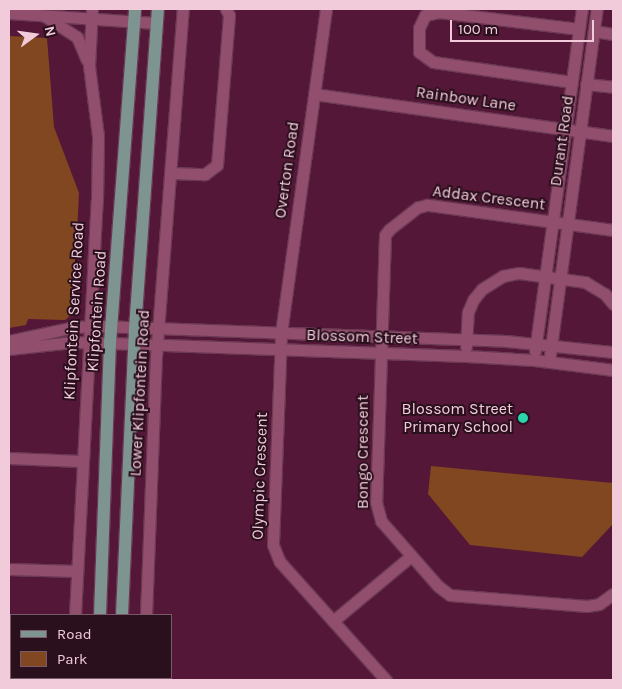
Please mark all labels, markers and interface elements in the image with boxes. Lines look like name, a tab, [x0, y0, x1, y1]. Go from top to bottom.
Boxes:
north arrow	[10, 10, 60, 60]
scale bar	[452, 10, 596, 42]
text: 100 m	[458, 20, 498, 38]
text: N	[41, 24, 60, 38]
street label: Rainbow Lane	[415, 82, 517, 116]
street label: Durant Road	[546, 95, 578, 187]
street label: Overton Road	[271, 120, 303, 220]
street label: Addax Crescent	[432, 182, 546, 214]
street label: Klipfontein Service Road	[60, 221, 88, 401]
street label: Klipfontein Road	[83, 250, 111, 372]
street label: Lower Klipfontein Road	[126, 309, 154, 477]
street label: Blossom Street	[306, 325, 418, 349]
street label: Bongo Crescent	[353, 395, 373, 509]
place label: Blossom Street Primary School	[402, 399, 513, 437]
street label: Olympic Crescent	[248, 412, 272, 540]
marker: Blossom Street Primary School	[517, 412, 529, 424]
legend	[10, 614, 172, 679]
text: Road	[57, 625, 92, 643]
text: Park	[57, 650, 87, 668]

